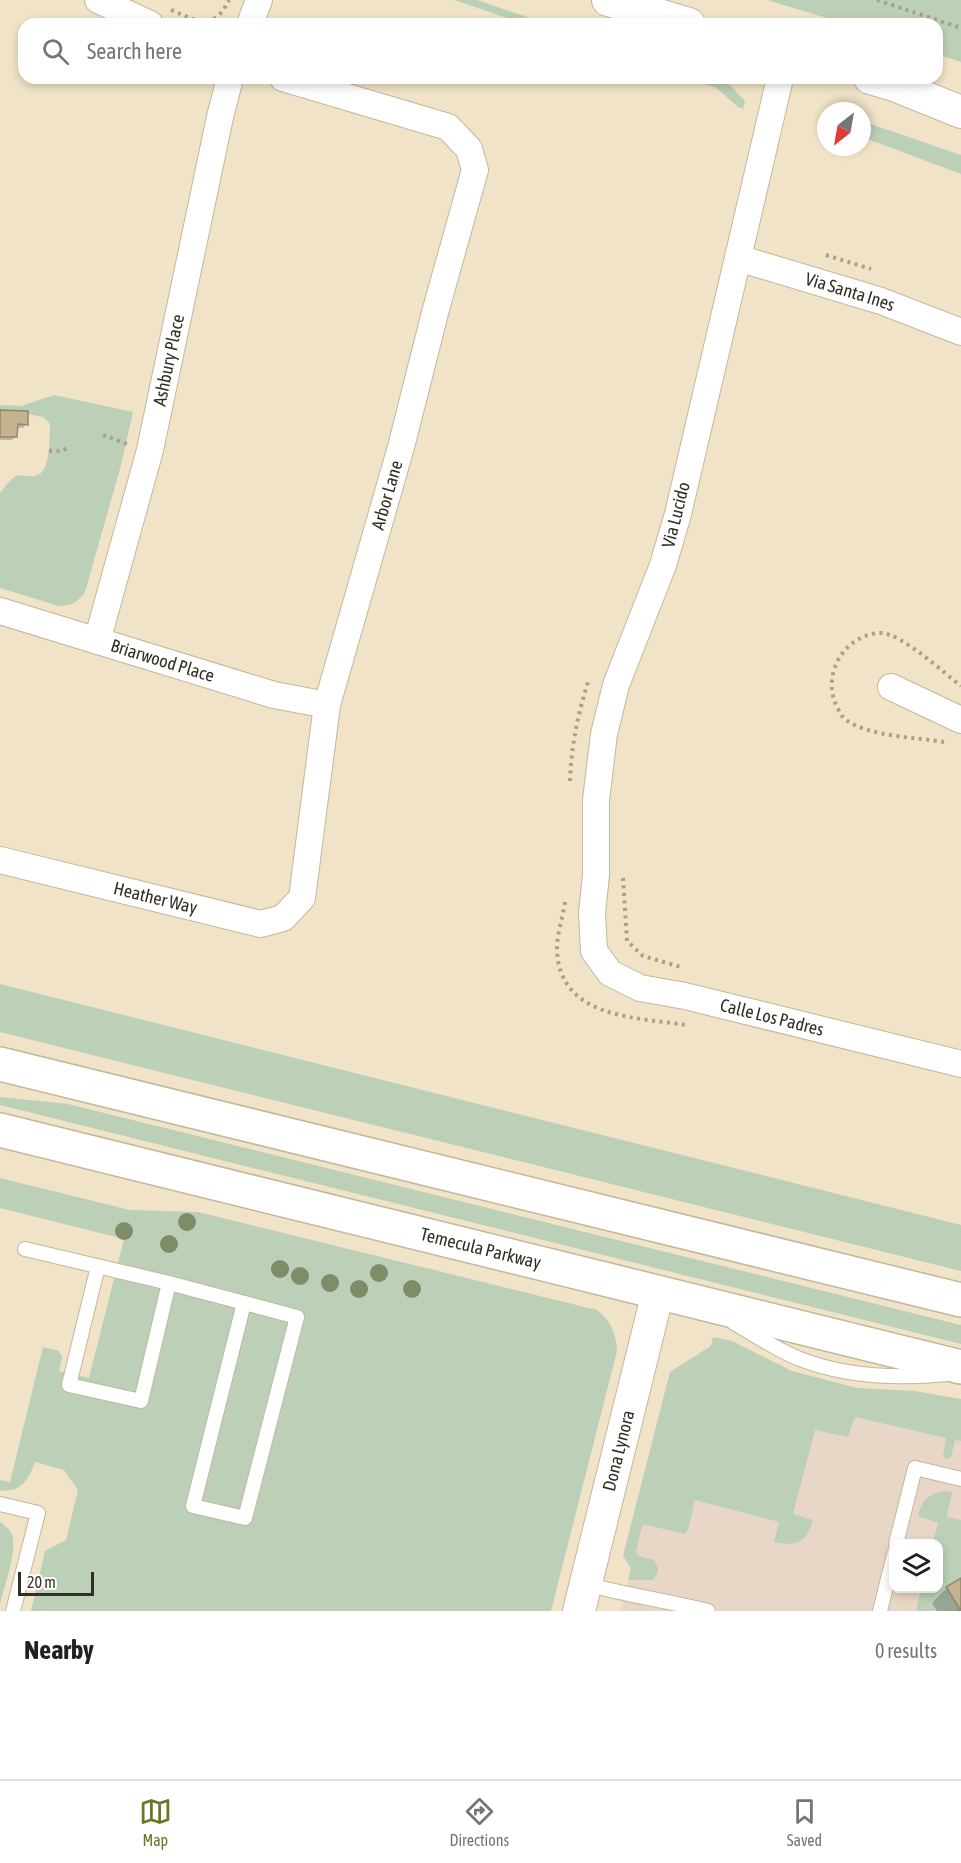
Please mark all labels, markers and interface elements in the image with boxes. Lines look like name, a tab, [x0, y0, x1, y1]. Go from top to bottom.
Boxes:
search box	[18, 18, 943, 84]
icon: search	[39, 35, 72, 68]
text: Search here	[87, 38, 182, 64]
north arrow	[817, 102, 871, 156]
street label: Via Santa Ines	[803, 268, 898, 315]
street label: Ashbury Place	[149, 312, 188, 408]
street label: Arbor Lane	[367, 458, 407, 532]
street label: Via Lucido	[657, 480, 694, 550]
street label: Briarwood Place	[108, 635, 217, 686]
street label: Heather Way	[112, 877, 199, 918]
street label: Calle Los Padres	[718, 994, 826, 1040]
street label: Temecula Parkway	[418, 1223, 543, 1273]
street label: Dona Lynora	[598, 1408, 638, 1493]
map controls	[889, 1539, 943, 1593]
button: layers	[889, 1539, 943, 1593]
scale bar	[18, 1569, 94, 1596]
text: 20 m	[27, 1573, 56, 1591]
text: Nearby	[24, 1635, 94, 1665]
text: 0 results	[875, 1639, 937, 1662]
tab: Map	[139, 1795, 172, 1849]
tab: Directions	[449, 1795, 509, 1849]
tab: Saved	[787, 1795, 822, 1849]

